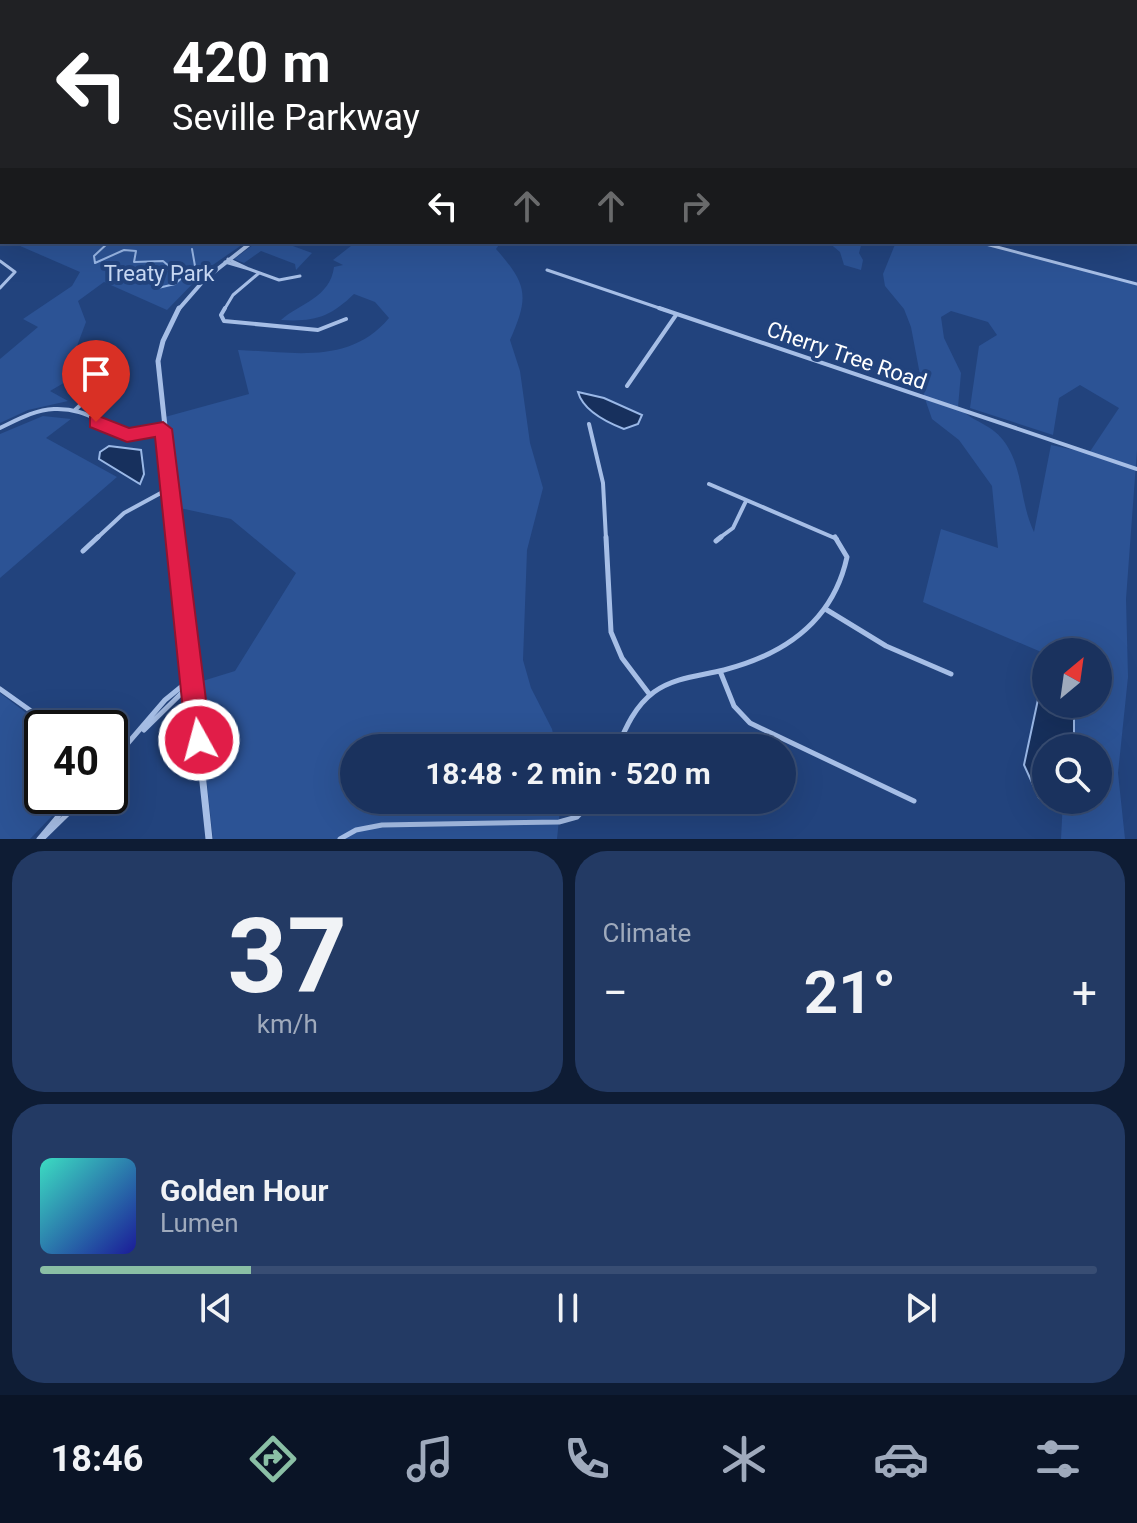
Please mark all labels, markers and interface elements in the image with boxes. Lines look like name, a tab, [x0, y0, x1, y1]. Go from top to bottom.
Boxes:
text: 420 m	[172, 30, 331, 96]
icon: left	[40, 32, 144, 136]
text: Seville Parkway	[172, 97, 420, 139]
icon: left	[421, 184, 465, 228]
icon: ahead	[505, 184, 549, 228]
icon: ahead	[589, 184, 633, 228]
icon: right	[673, 184, 717, 228]
park label: Treaty Park	[104, 261, 215, 286]
street label: Cherry Tree Road	[764, 316, 930, 395]
pin	[62, 340, 130, 422]
icon: arrive	[74, 352, 118, 396]
north arrow	[1032, 638, 1112, 718]
map controls	[1032, 638, 1112, 814]
position arrow	[157, 698, 241, 782]
speed limit sign: 40	[24, 710, 128, 814]
button: search	[1032, 734, 1112, 814]
text: 18:48 · 2 min · 520 m	[425, 756, 711, 791]
text: 37	[228, 896, 347, 1017]
text: Climate	[603, 918, 691, 948]
text: 21°	[804, 957, 896, 1028]
text: −	[603, 967, 628, 1019]
text: +	[1072, 967, 1097, 1019]
text: km/h	[257, 1009, 318, 1039]
text: Golden Hour	[160, 1173, 329, 1208]
text: Lumen	[160, 1208, 239, 1238]
icon: previous	[194, 1286, 238, 1330]
icon: pause	[546, 1286, 590, 1330]
icon: next	[899, 1286, 943, 1330]
icon: directions	[245, 1431, 301, 1487]
icon: music	[402, 1431, 458, 1487]
icon: phone	[559, 1431, 615, 1487]
icon: climate	[716, 1431, 772, 1487]
icon: car	[873, 1431, 929, 1487]
icon: filters	[1030, 1431, 1086, 1487]
text: 18:46	[51, 1438, 143, 1480]

